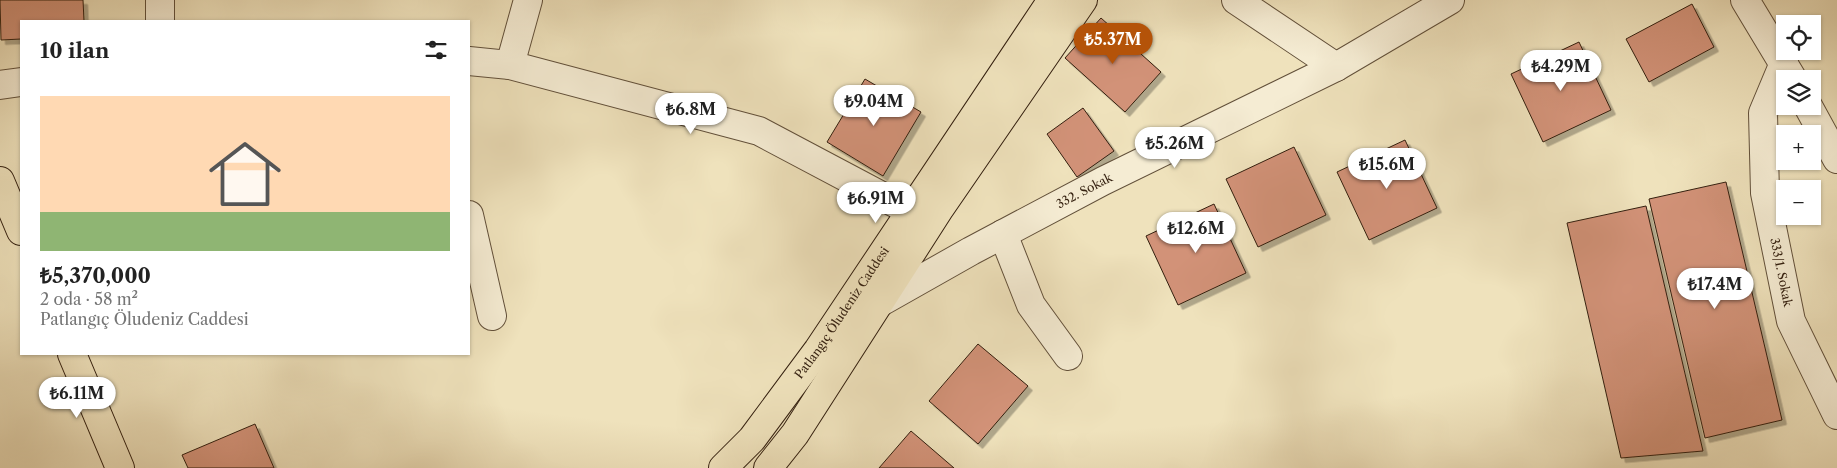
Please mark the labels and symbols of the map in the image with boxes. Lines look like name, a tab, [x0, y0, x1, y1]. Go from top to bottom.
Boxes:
pin: ₺5.37M	[1072, 22, 1154, 65]
pin: ₺4.29M	[1520, 49, 1602, 92]
pin: ₺9.04M	[833, 84, 915, 127]
pin: ₺6.8M	[656, 92, 726, 135]
pin: ₺5.26M	[1134, 126, 1216, 169]
pin: ₺15.6M	[1346, 148, 1428, 190]
street label: 332. Sokak	[1054, 169, 1115, 211]
pin: ₺6.91M	[835, 182, 917, 224]
pin: ₺12.6M	[1155, 212, 1237, 254]
street label: 333/1. Sokak	[1767, 236, 1796, 309]
street label: Patlangıç Öludeniz Caddesi	[791, 243, 892, 382]
pin: ₺17.4M	[1674, 268, 1756, 310]
pin: ₺6.11M	[36, 376, 118, 419]

